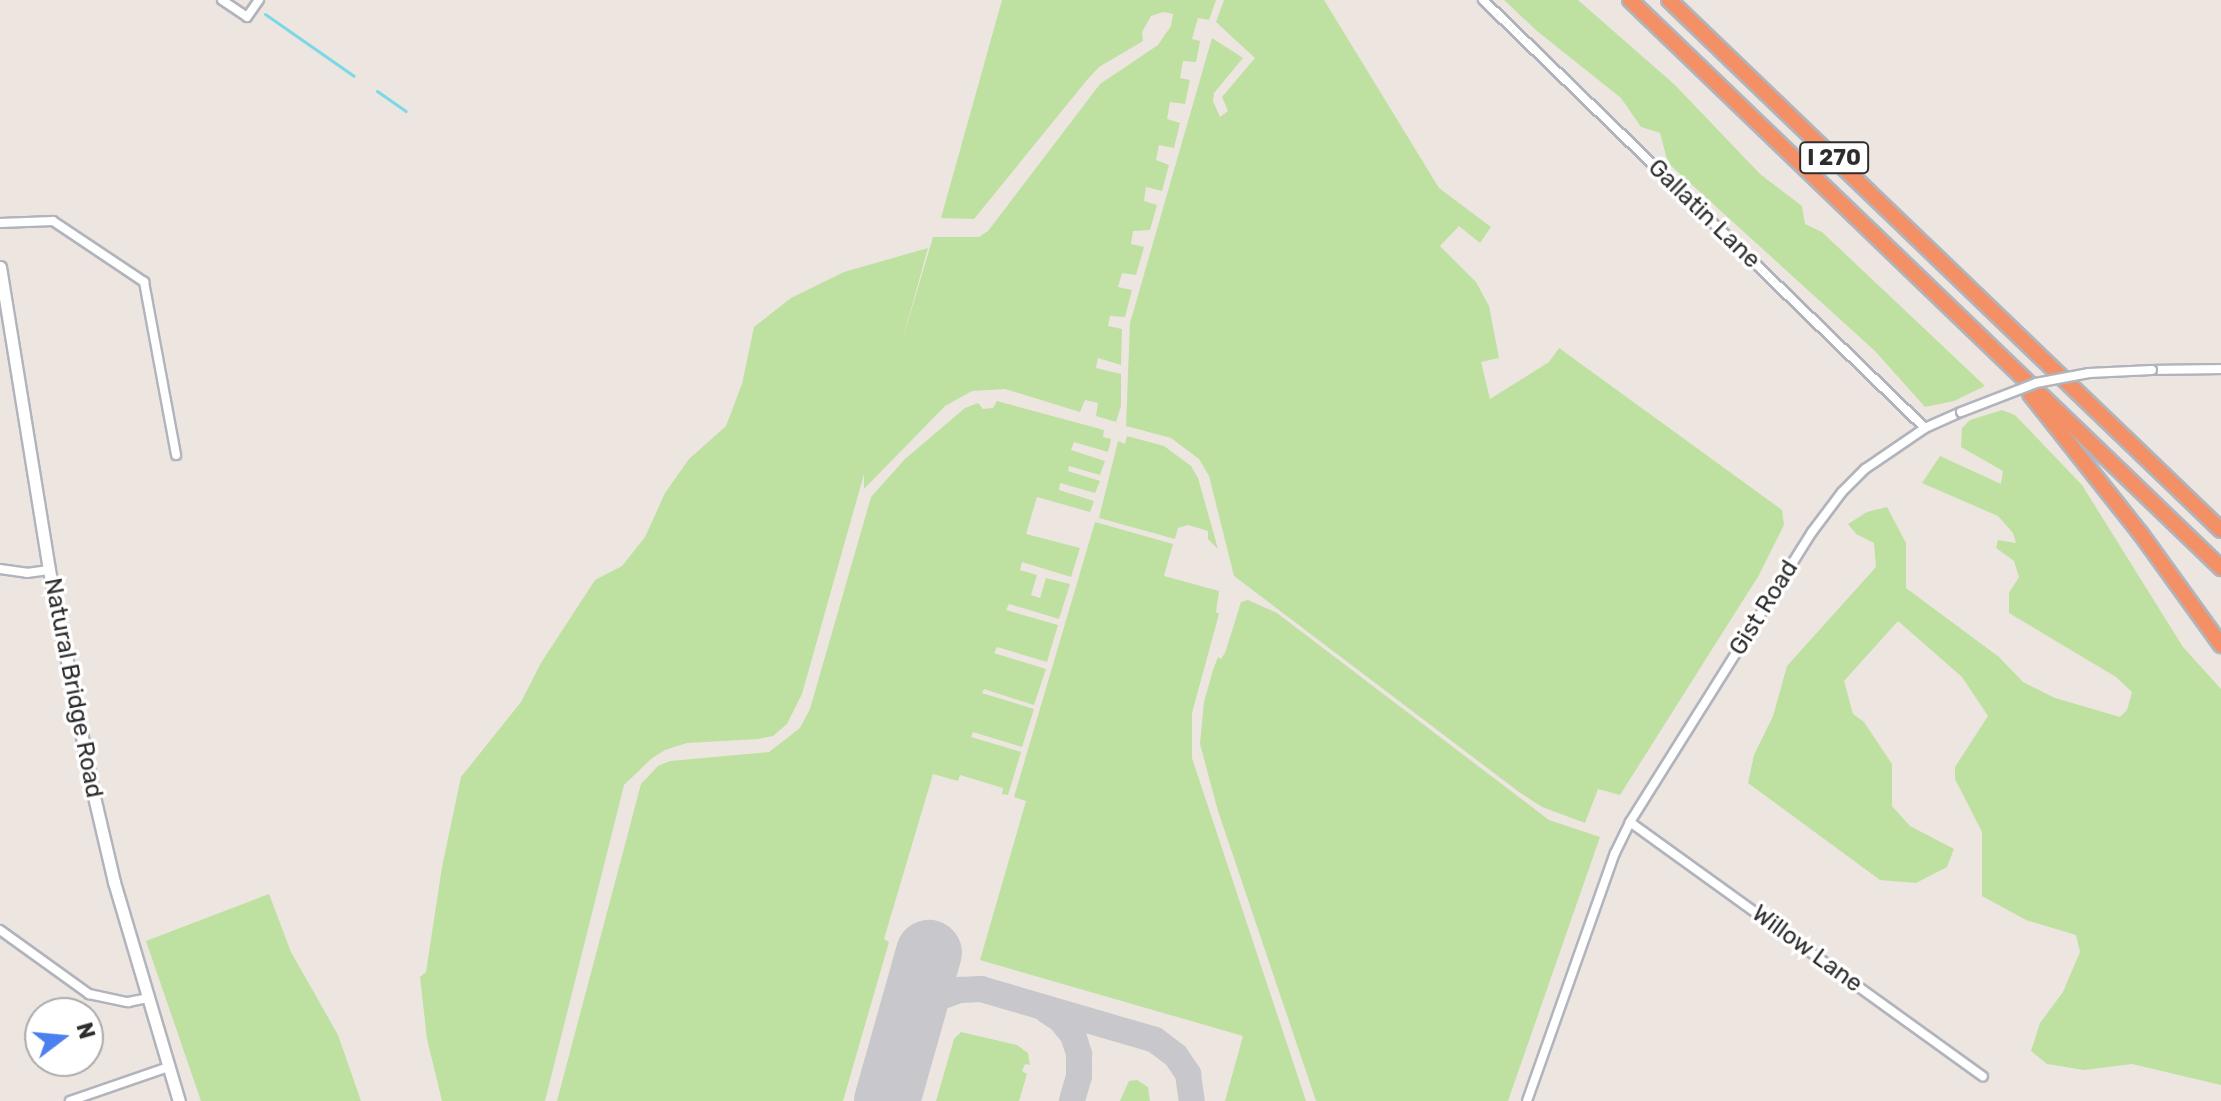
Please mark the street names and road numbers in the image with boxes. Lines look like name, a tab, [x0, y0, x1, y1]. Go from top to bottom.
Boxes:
road number: I 270	[1798, 140, 1870, 176]
street label: Gallatin Lane	[1642, 153, 1766, 275]
street label: Gist Road	[1724, 555, 1804, 661]
street label: Natural Bridge Road	[38, 576, 108, 800]
street label: Willow Lane	[1746, 899, 1868, 999]

